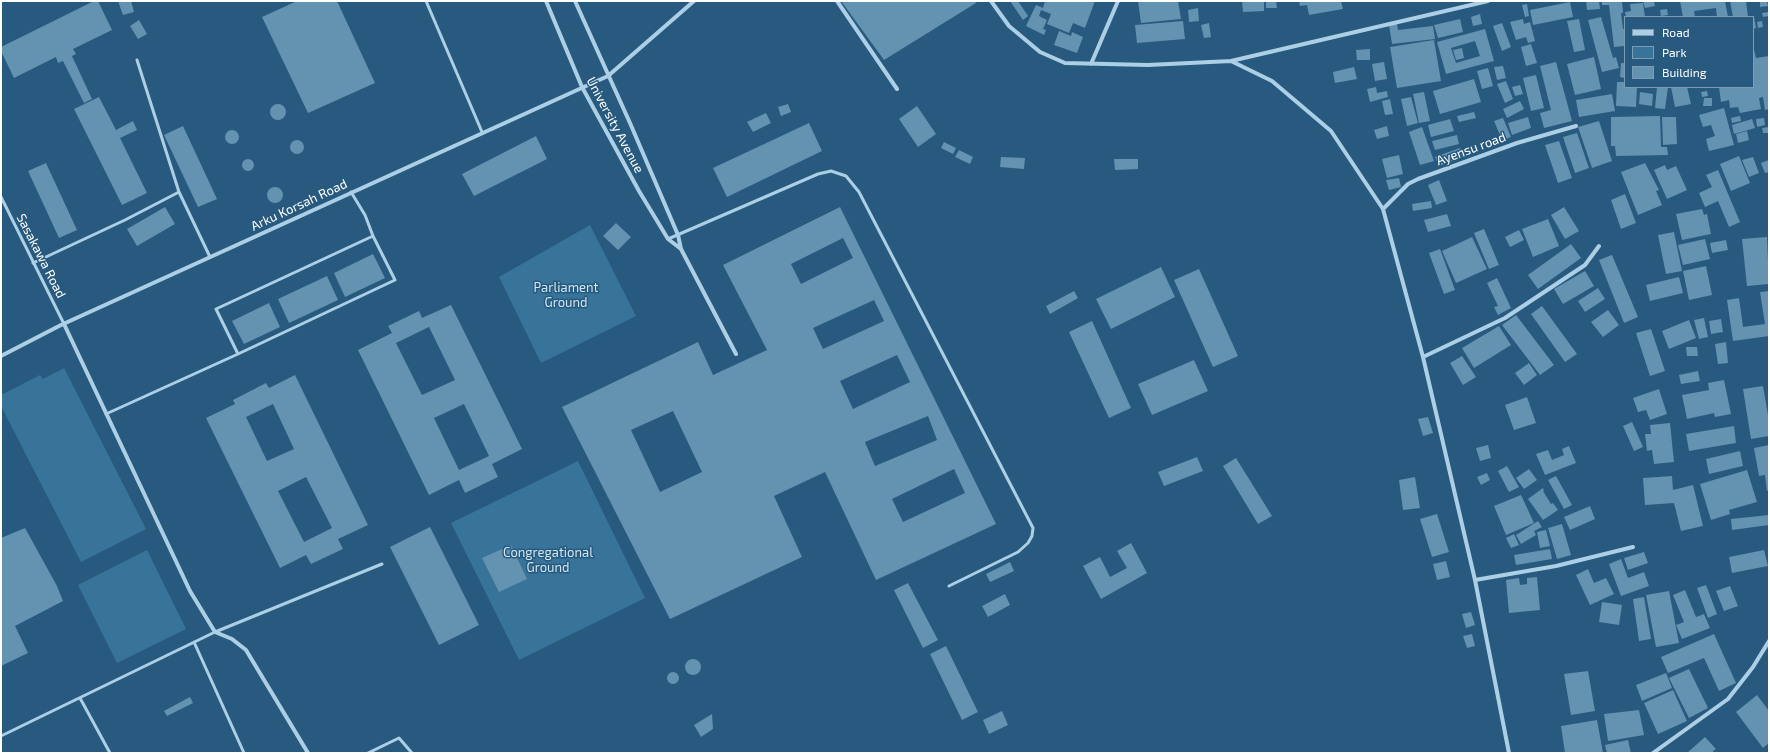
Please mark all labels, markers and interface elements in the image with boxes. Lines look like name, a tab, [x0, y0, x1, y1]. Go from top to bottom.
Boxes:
legend	[1624, 16, 1754, 88]
text: Road	[1662, 25, 1690, 39]
text: Park	[1662, 45, 1687, 59]
text: Building	[1662, 65, 1706, 79]
street label: University Avenue	[583, 74, 647, 176]
street label: Ayensu road	[1434, 129, 1508, 169]
street label: Arku Korsah Road	[248, 176, 350, 234]
street label: Sasakawa Road	[13, 211, 69, 301]
park label: Parliament Ground	[533, 280, 599, 311]
park label: Congregational Ground	[503, 545, 593, 576]

